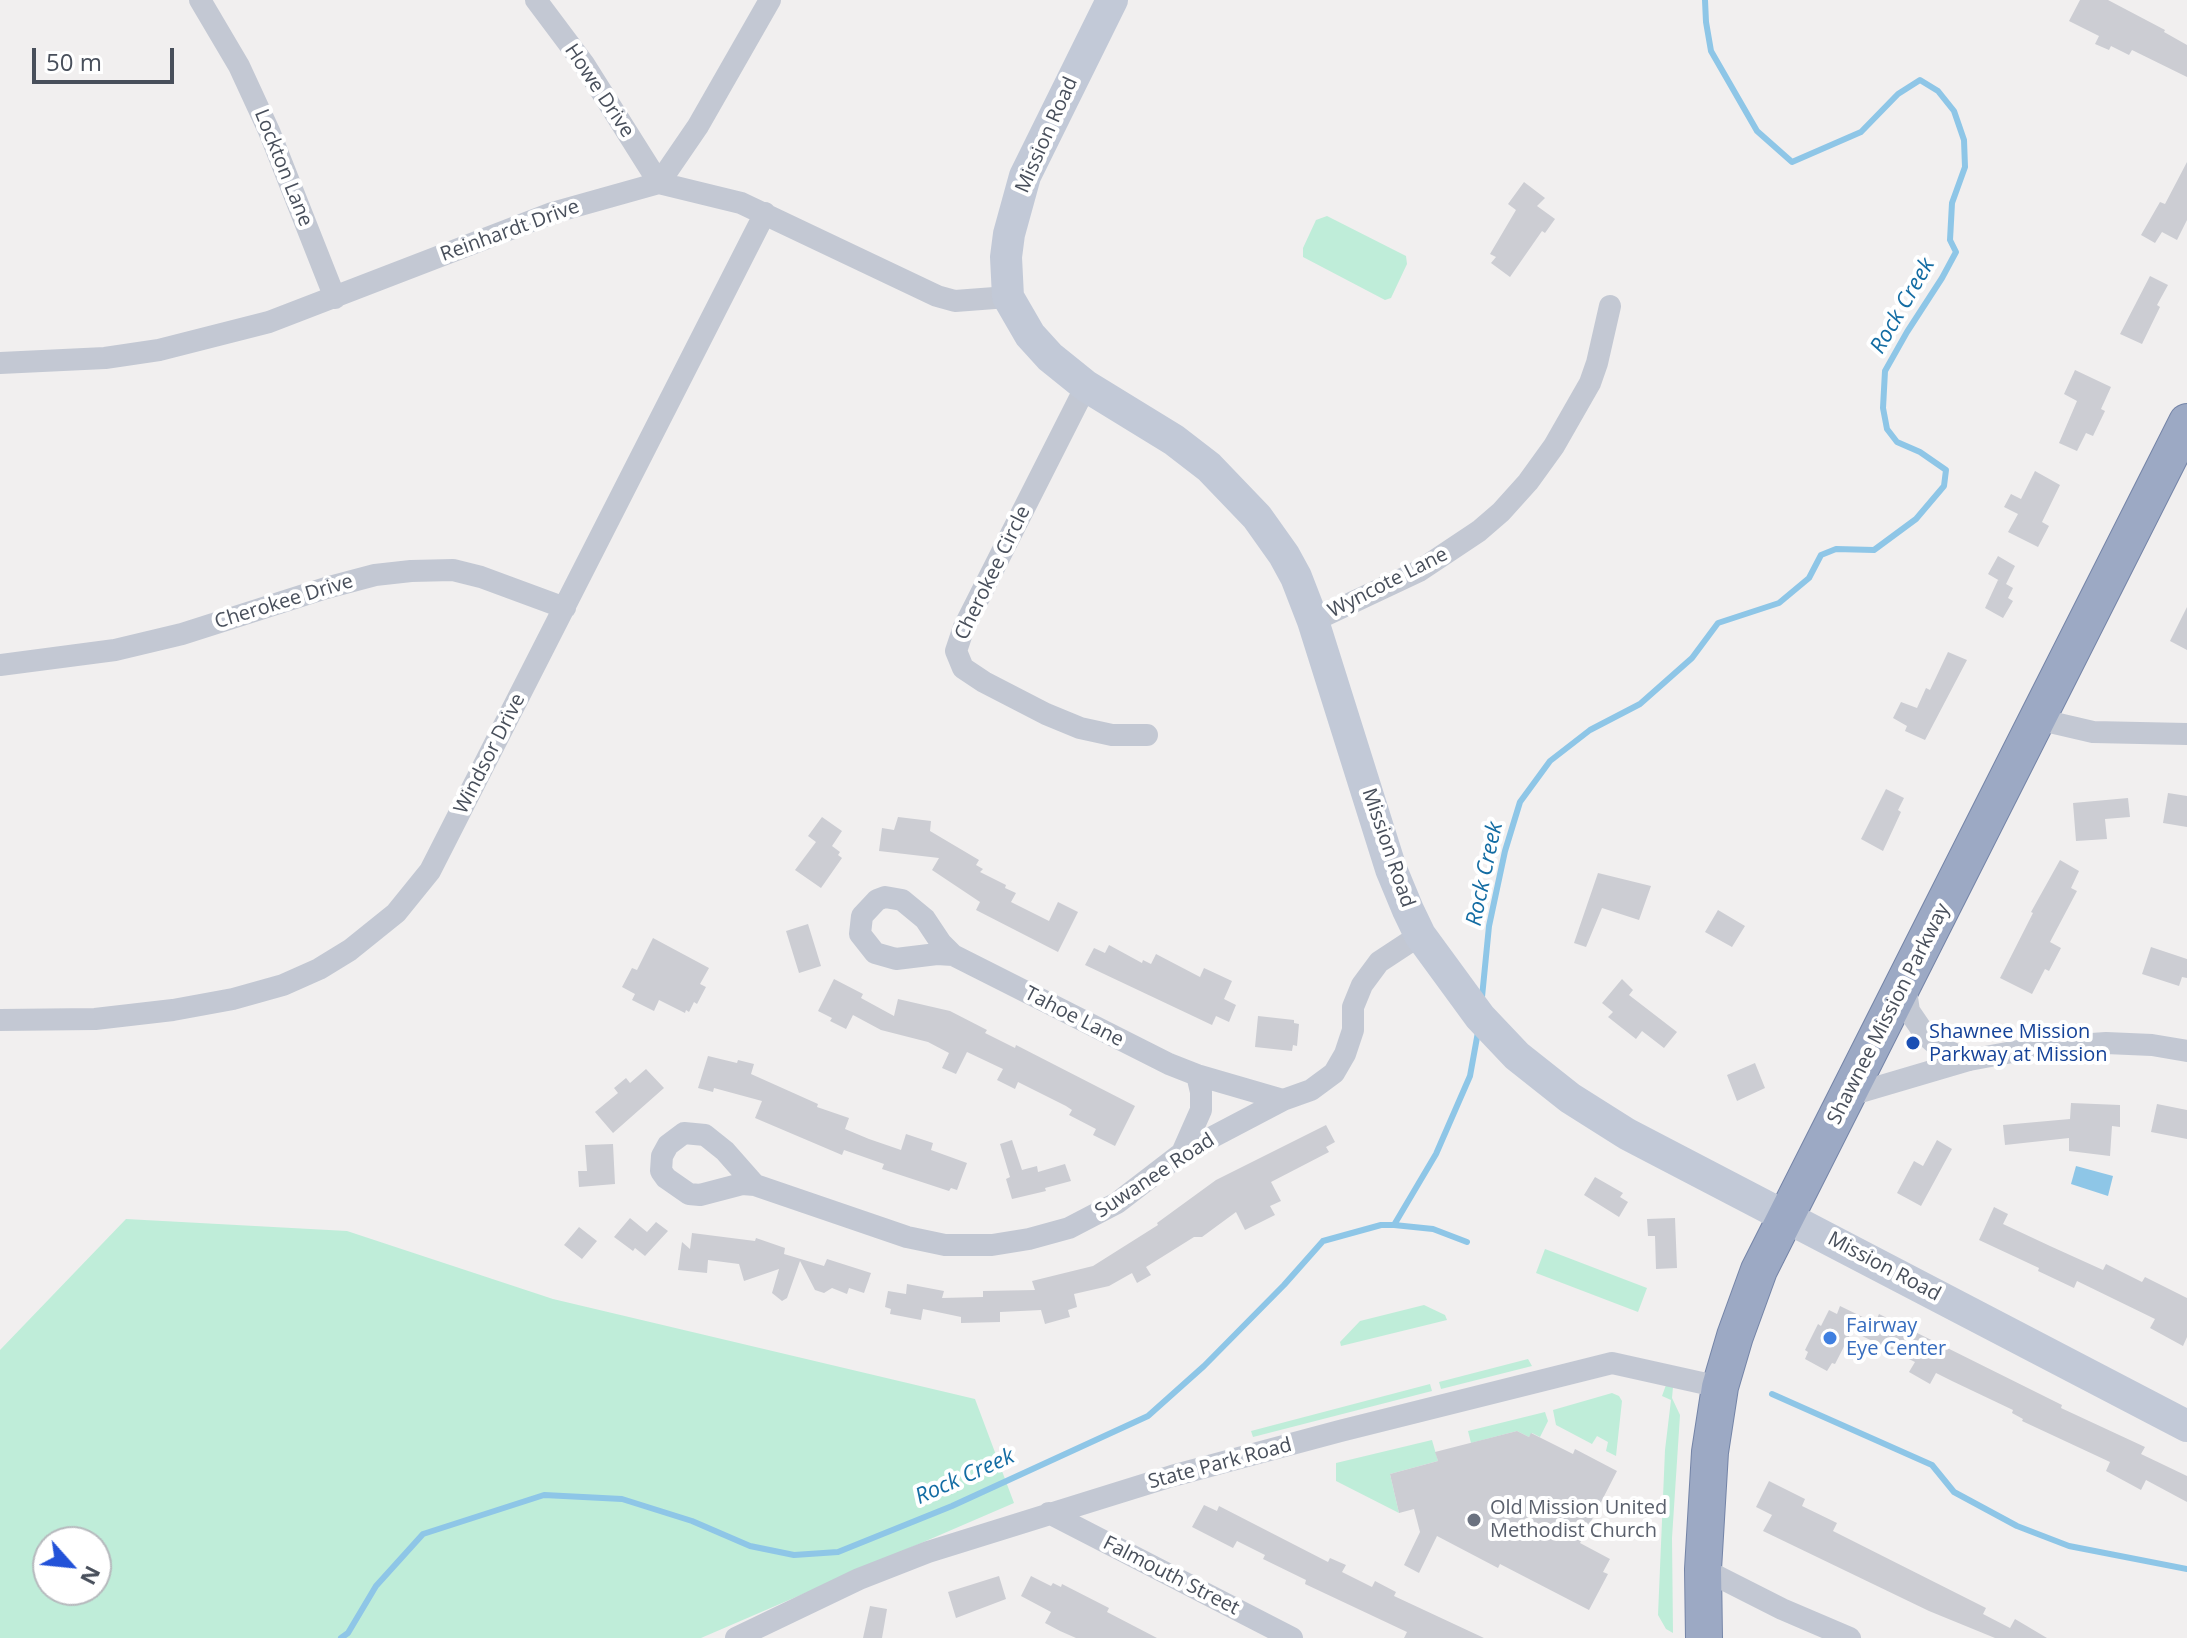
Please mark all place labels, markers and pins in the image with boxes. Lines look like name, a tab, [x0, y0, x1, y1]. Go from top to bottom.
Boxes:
place label: Shawnee Mission Parkway at Mission	[1929, 1020, 2108, 1067]
marker: Shawnee Mission Parkway at Mission	[1904, 1034, 1922, 1052]
place label: Fairway Eye Center	[1846, 1314, 1946, 1361]
marker: Fairway Eye Center	[1821, 1329, 1839, 1347]
place label: Old Mission United Methodist Church	[1490, 1496, 1667, 1543]
marker: Old Mission United Methodist Church	[1465, 1511, 1483, 1529]

